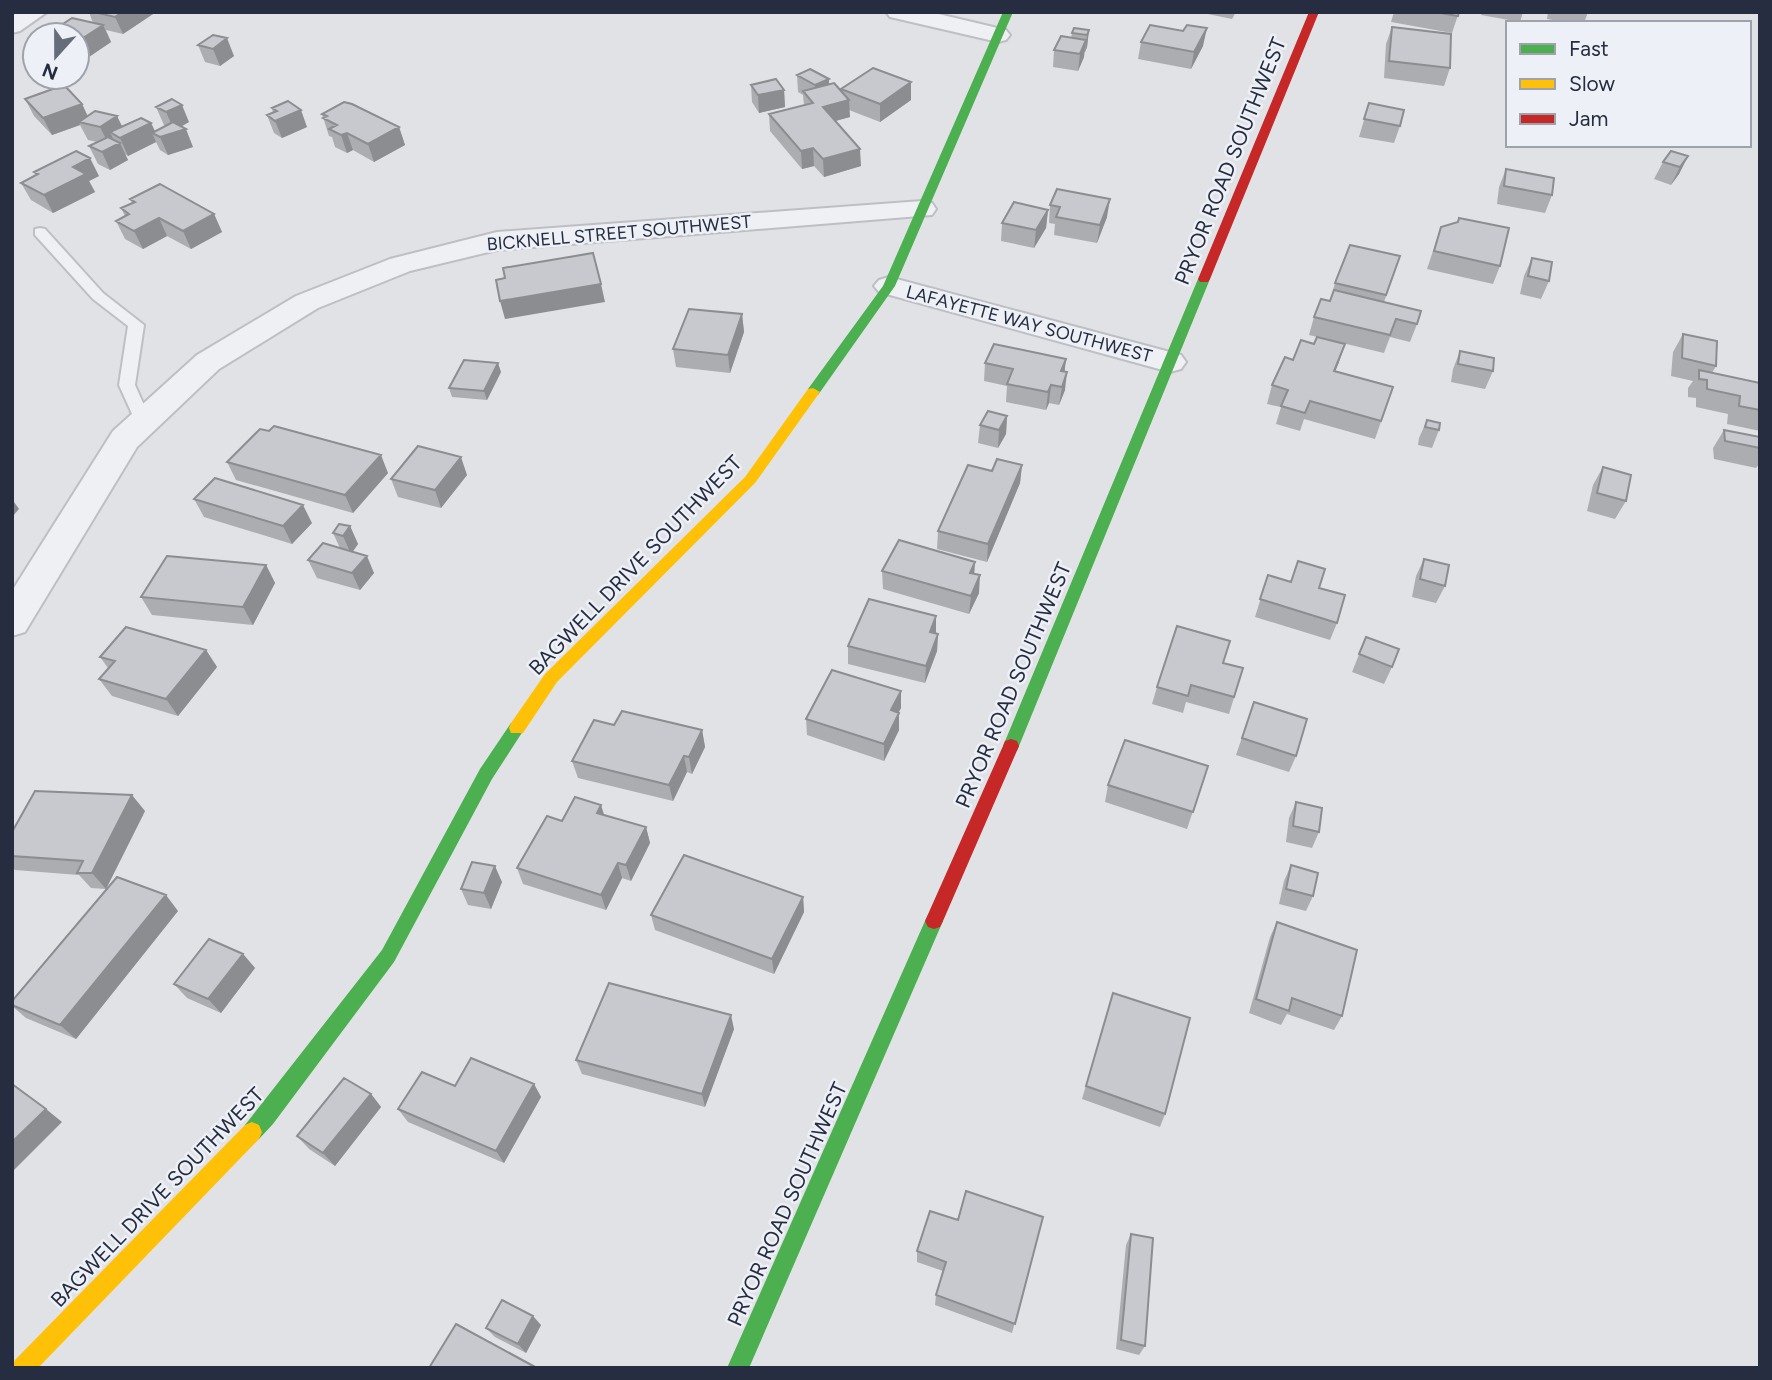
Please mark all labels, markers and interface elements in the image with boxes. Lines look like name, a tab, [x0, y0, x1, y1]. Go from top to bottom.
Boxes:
north arrow	[21, 21, 91, 91]
legend	[1506, 21, 1751, 147]
street label: PRYOR ROAD SOUTHWEST	[1169, 33, 1291, 288]
text: Fast	[1569, 36, 1609, 61]
text: N	[39, 58, 61, 85]
text: Slow	[1569, 71, 1615, 96]
text: Jam	[1569, 106, 1608, 131]
street label: BICKNELL STREET SOUTHWEST	[486, 210, 752, 256]
street label: LAFAYETTE WAY SOUTHWEST	[904, 281, 1154, 367]
street label: BAGWELL DRIVE SOUTHWEST	[523, 450, 747, 680]
street label: PRYOR ROAD SOUTHWEST	[950, 558, 1076, 811]
street label: PRYOR ROAD SOUTHWEST	[722, 1078, 852, 1330]
street label: BAGWELL DRIVE SOUTHWEST	[45, 1082, 269, 1312]

